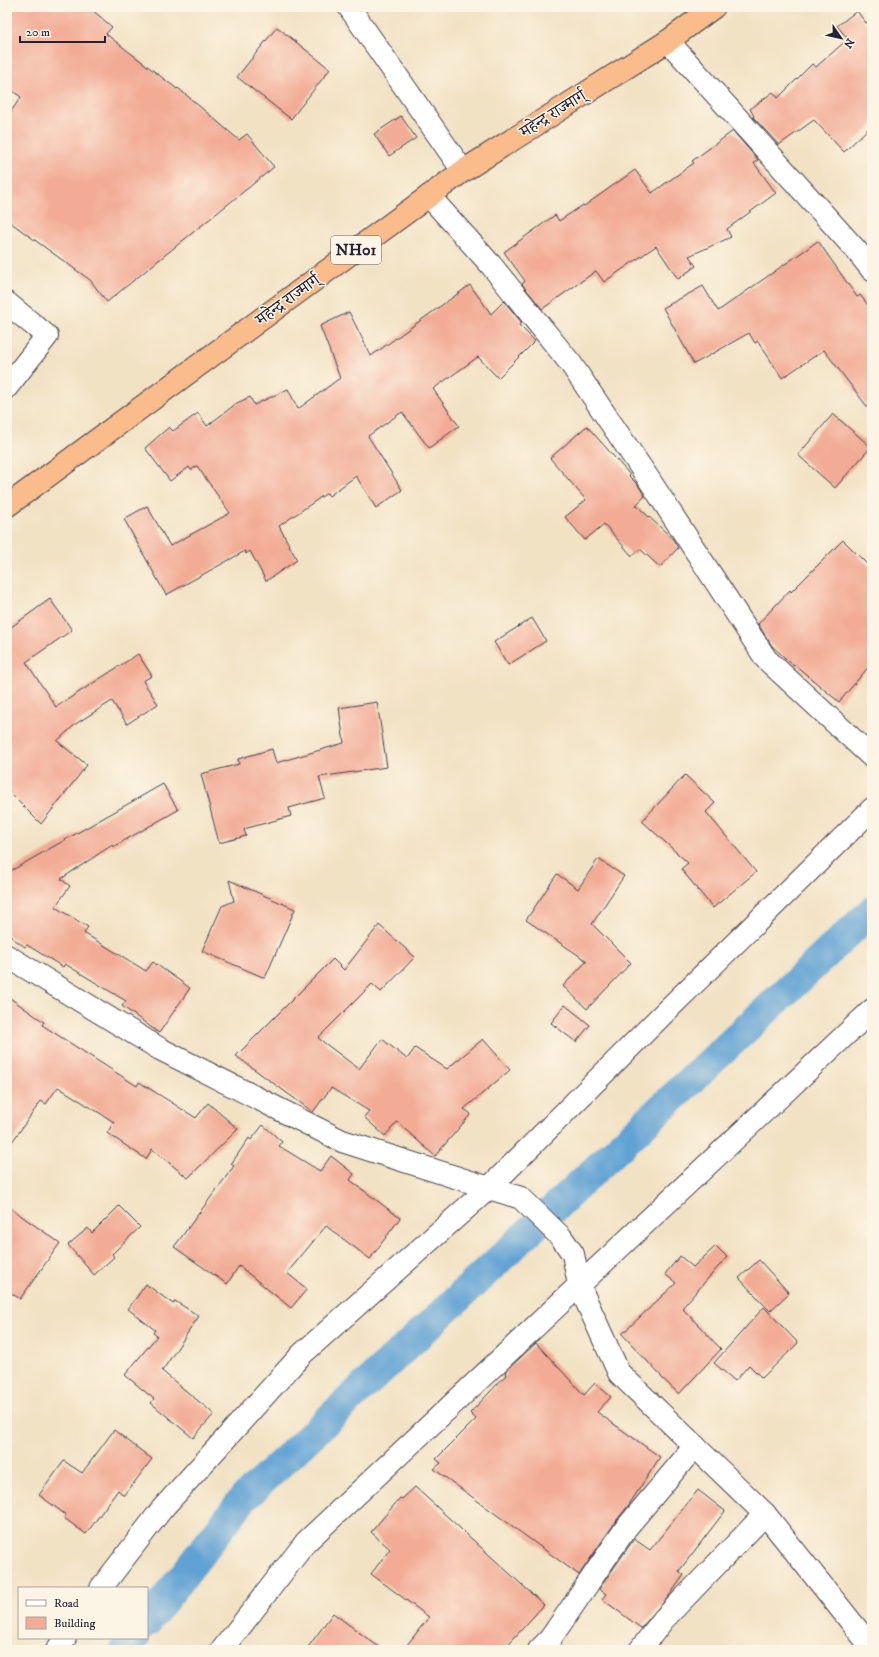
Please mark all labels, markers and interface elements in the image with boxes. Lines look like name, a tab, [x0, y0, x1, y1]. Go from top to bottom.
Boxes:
scale bar	[20, 18, 105, 44]
north arrow	[821, 18, 861, 58]
text: 20 m	[26, 25, 50, 40]
text: N	[840, 35, 857, 51]
street label: महेन्द्र राज्मार्ग्	[515, 84, 593, 144]
road number: NH01	[331, 236, 381, 264]
street label: महेन्द्र राज्मार्ग्	[251, 268, 327, 331]
legend	[18, 1587, 148, 1639]
text: Road	[54, 1596, 79, 1611]
text: Building	[54, 1616, 95, 1631]

